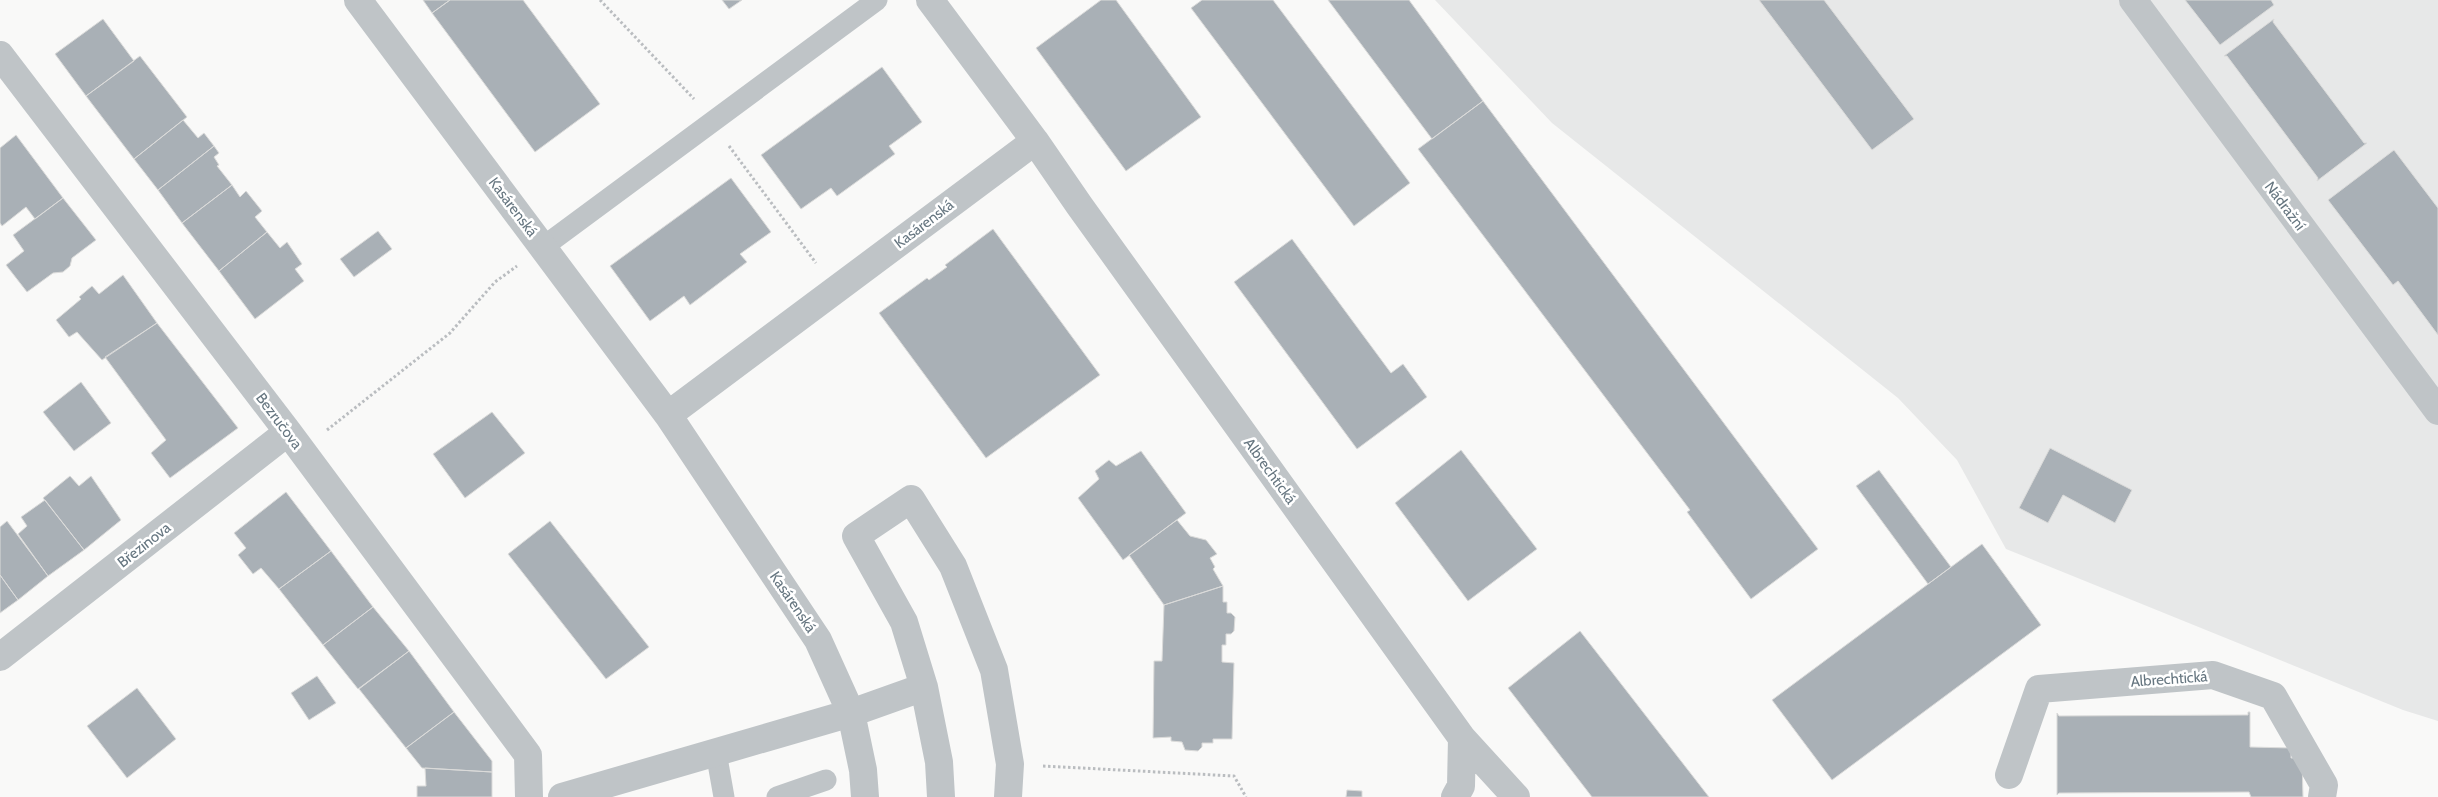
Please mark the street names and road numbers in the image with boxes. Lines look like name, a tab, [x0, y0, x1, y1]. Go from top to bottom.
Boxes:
street label: Kasárenská	[485, 174, 542, 241]
street label: Nádražní	[2261, 178, 2309, 234]
street label: Kasárenská	[891, 195, 958, 252]
street label: Bezručova	[252, 389, 306, 453]
street label: Albrechtická	[1240, 435, 1300, 508]
street label: Březinova	[114, 518, 175, 571]
street label: Kasárenská	[766, 568, 820, 637]
street label: Albrechtická	[2130, 667, 2209, 691]

